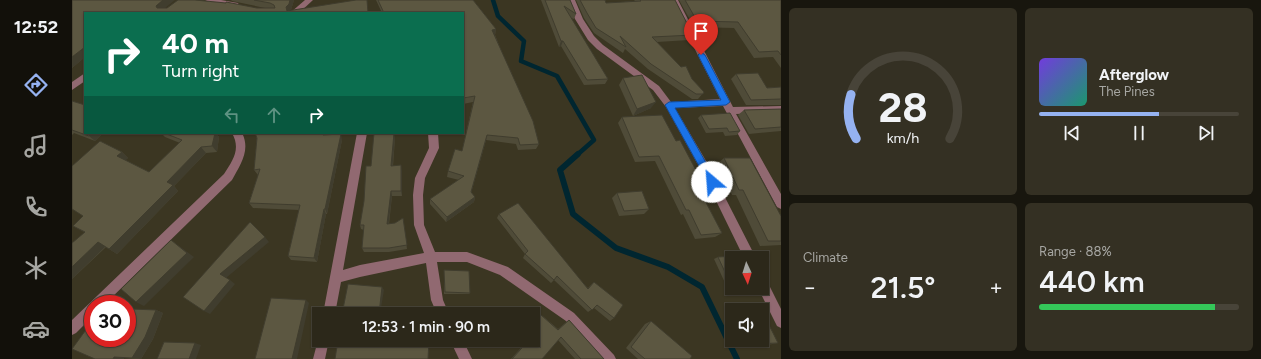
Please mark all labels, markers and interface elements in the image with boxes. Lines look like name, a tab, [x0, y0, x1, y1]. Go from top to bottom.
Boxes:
pin	[684, 14, 718, 55]
text: 12:52	[14, 16, 58, 38]
icon: arrive	[690, 20, 712, 42]
text: 40 m	[162, 26, 229, 60]
icon: right	[96, 28, 148, 80]
text: Turn right	[162, 60, 239, 82]
text: Afterglow	[1099, 66, 1169, 84]
icon: directions	[22, 71, 50, 99]
text: 28	[878, 82, 928, 132]
text: The Pines	[1099, 84, 1155, 99]
icon: left	[221, 104, 243, 126]
icon: ahead	[263, 104, 285, 126]
icon: right	[305, 104, 327, 126]
icon: previous	[1061, 122, 1083, 144]
icon: pause	[1128, 122, 1150, 144]
icon: next	[1195, 122, 1217, 144]
text: km/h	[887, 129, 919, 147]
icon: music	[22, 132, 50, 160]
position arrow	[691, 161, 733, 203]
icon: phone	[22, 193, 50, 221]
text: Range · 88%	[1039, 244, 1112, 259]
text: Climate	[803, 250, 848, 265]
north arrow	[725, 251, 769, 295]
map controls	[725, 251, 769, 347]
icon: climate	[22, 254, 50, 282]
text: 440 km	[1039, 263, 1145, 300]
text: 21.5°	[870, 269, 936, 306]
text: −	[803, 274, 817, 301]
text: +	[989, 274, 1003, 301]
speed limit sign: 30	[84, 295, 136, 347]
button: sound	[725, 303, 769, 347]
icon: car	[22, 315, 50, 343]
text: 12:53 · 1 min · 90 m	[362, 318, 490, 336]

